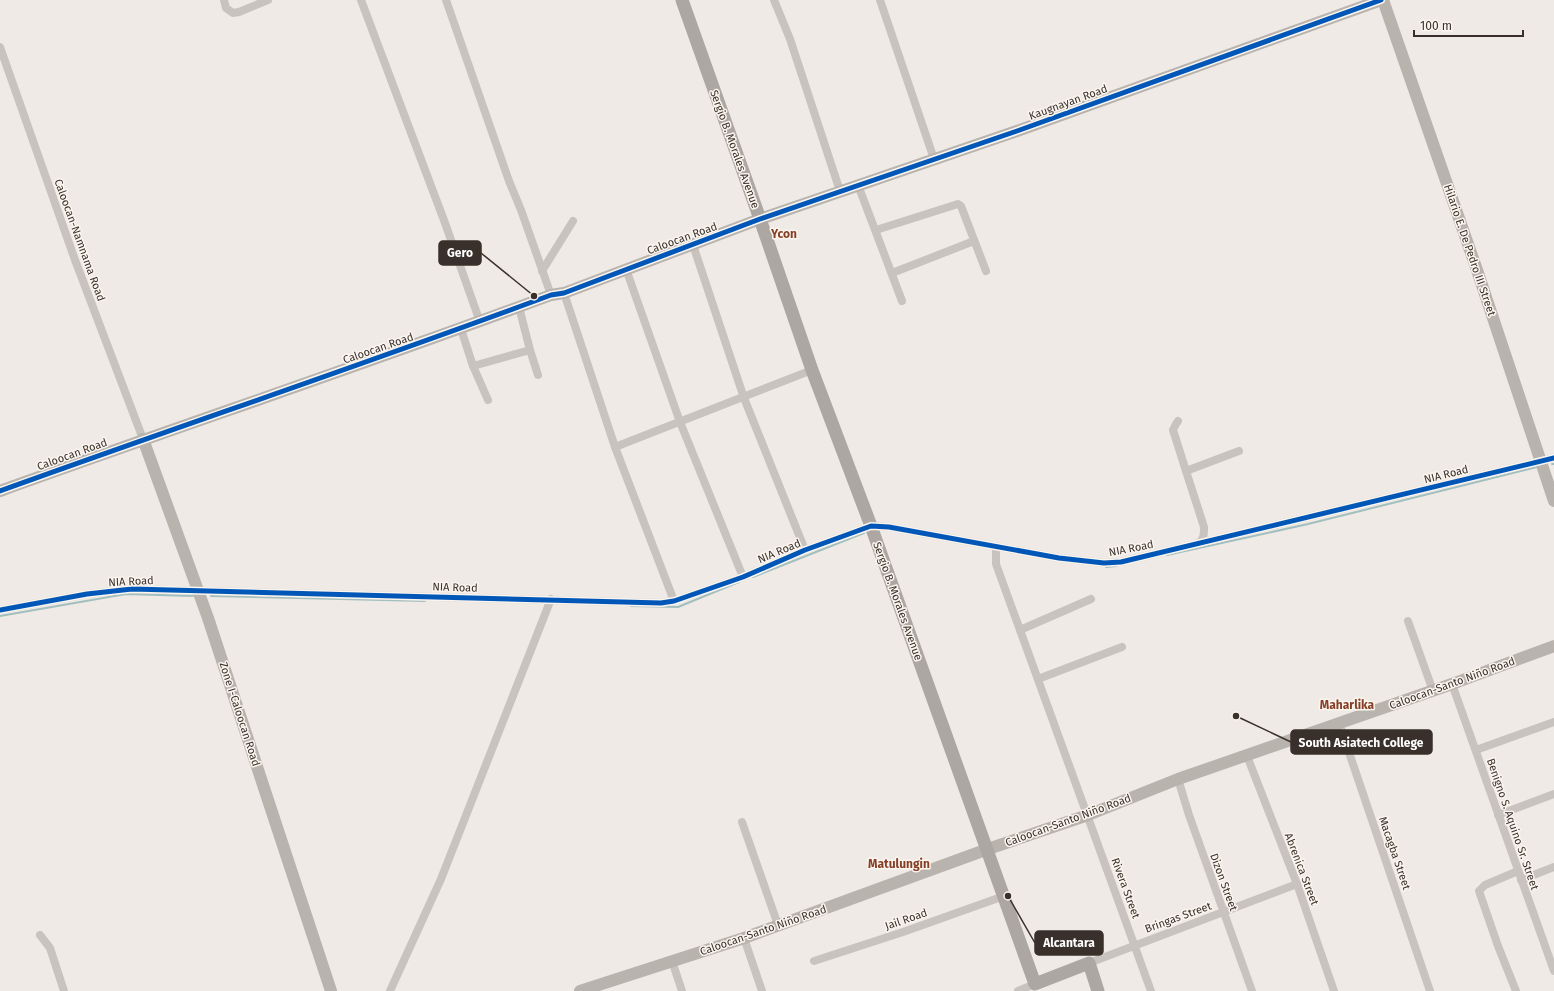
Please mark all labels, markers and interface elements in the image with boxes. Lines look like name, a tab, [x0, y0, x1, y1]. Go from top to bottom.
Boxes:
scale bar	[1414, 12, 1523, 38]
text: 100 m	[1420, 19, 1452, 33]
street label: Kaugnayan Road	[1027, 82, 1109, 123]
street label: Sergio B. Morales Avenue	[707, 88, 762, 210]
street label: Caloocan-Namnama Road	[51, 177, 108, 303]
street label: Hilario E. De Pedro III Street	[1441, 183, 1498, 318]
street label: Caloocan Road	[645, 220, 719, 257]
district label: Ycon	[770, 227, 797, 241]
callout: Gero	[439, 241, 481, 265]
text: Gero	[447, 246, 473, 260]
street label: Caloocan Road	[341, 330, 415, 367]
street label: Caloocan Road	[35, 436, 109, 473]
street label: NIA Road	[1423, 463, 1470, 486]
street label: NIA Road	[756, 537, 803, 566]
street label: NIA Road	[1108, 538, 1155, 559]
street label: Sergio B. Morales Avenue	[870, 540, 925, 662]
street label: NIA Road	[108, 574, 154, 589]
street label: NIA Road	[432, 580, 478, 595]
street label: Caloocan-Santo Niño Road	[1388, 655, 1517, 712]
street label: Zone I-Caloocan Road	[217, 660, 263, 768]
district label: Maharlika	[1320, 698, 1375, 712]
callout: South Asiatech College	[1291, 730, 1432, 754]
text: South Asiatech College	[1299, 736, 1424, 750]
street label: Benigno S. Aquino Sr. Street	[1484, 757, 1541, 892]
street label: Caloocan-Santo Niño Road	[1004, 792, 1133, 849]
street label: Macagba Street	[1376, 815, 1413, 891]
street label: Abrenica Street	[1282, 831, 1321, 907]
street label: Dizon Street	[1207, 852, 1240, 913]
street label: Rivera Street	[1109, 856, 1143, 920]
district label: Matulungin	[868, 857, 930, 871]
street label: Bringas Street	[1143, 899, 1213, 936]
street label: Caloocan-Santo Niño Road	[698, 903, 828, 958]
street label: Jail Road	[883, 906, 929, 933]
callout: Alcantara	[1035, 931, 1103, 955]
text: Alcantara	[1042, 936, 1095, 950]

